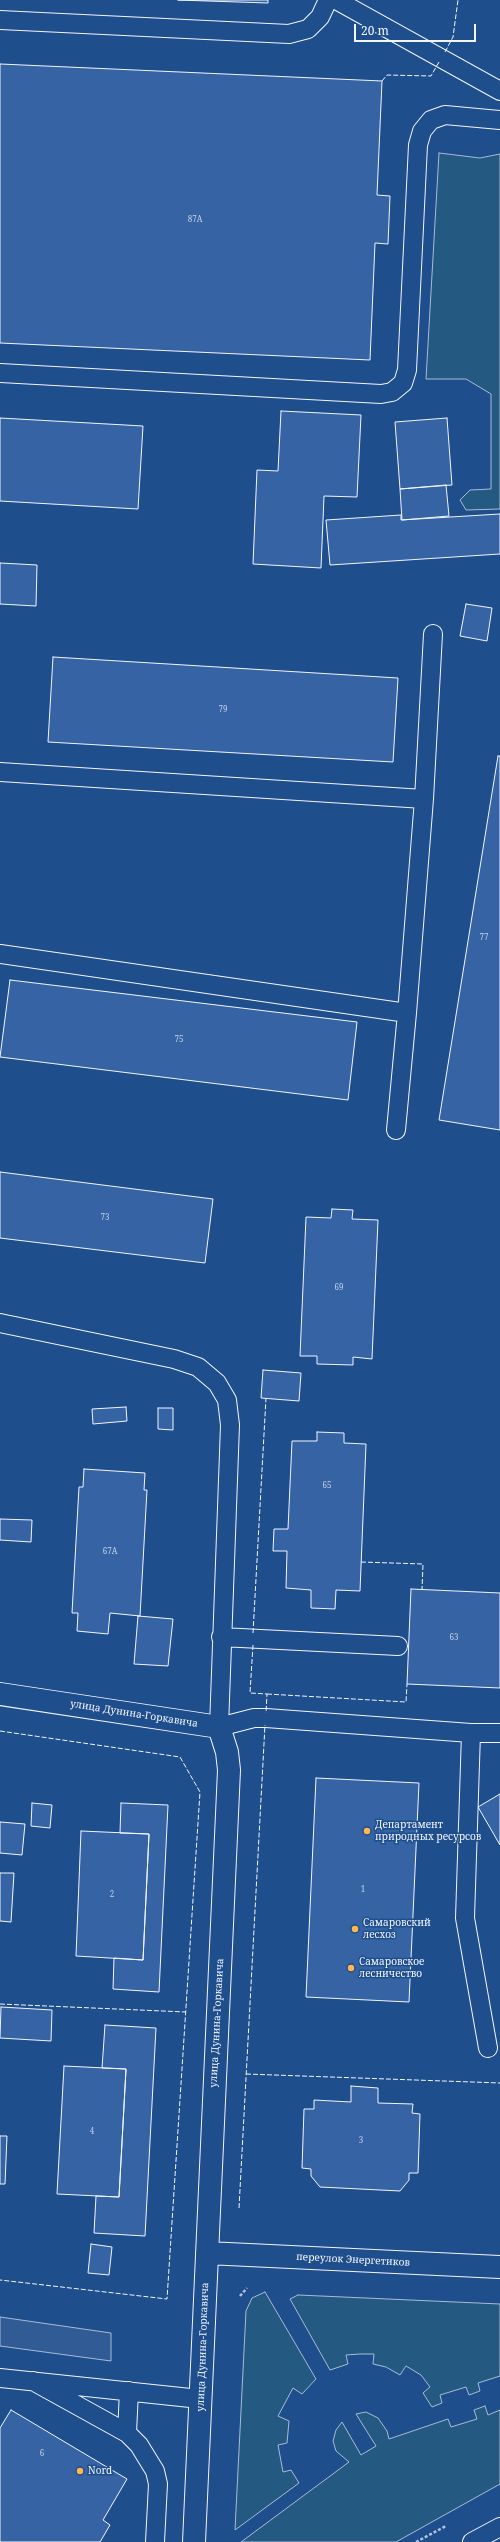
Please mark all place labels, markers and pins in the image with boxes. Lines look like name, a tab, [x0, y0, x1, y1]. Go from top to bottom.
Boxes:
place label: Департамент природных ресурсов	[375, 1819, 481, 1842]
marker: Департамент природных ресурсов	[362, 1826, 372, 1836]
place label: Самаровский лесхоз	[363, 1917, 431, 1940]
marker: Самаровский лесхоз	[350, 1924, 360, 1934]
place label: Самаровское лесничество	[359, 1956, 424, 1980]
marker: Самаровское лесничество	[346, 1963, 356, 1973]
place label: Nord	[88, 2465, 112, 2477]
marker: Nord	[75, 2466, 85, 2476]

